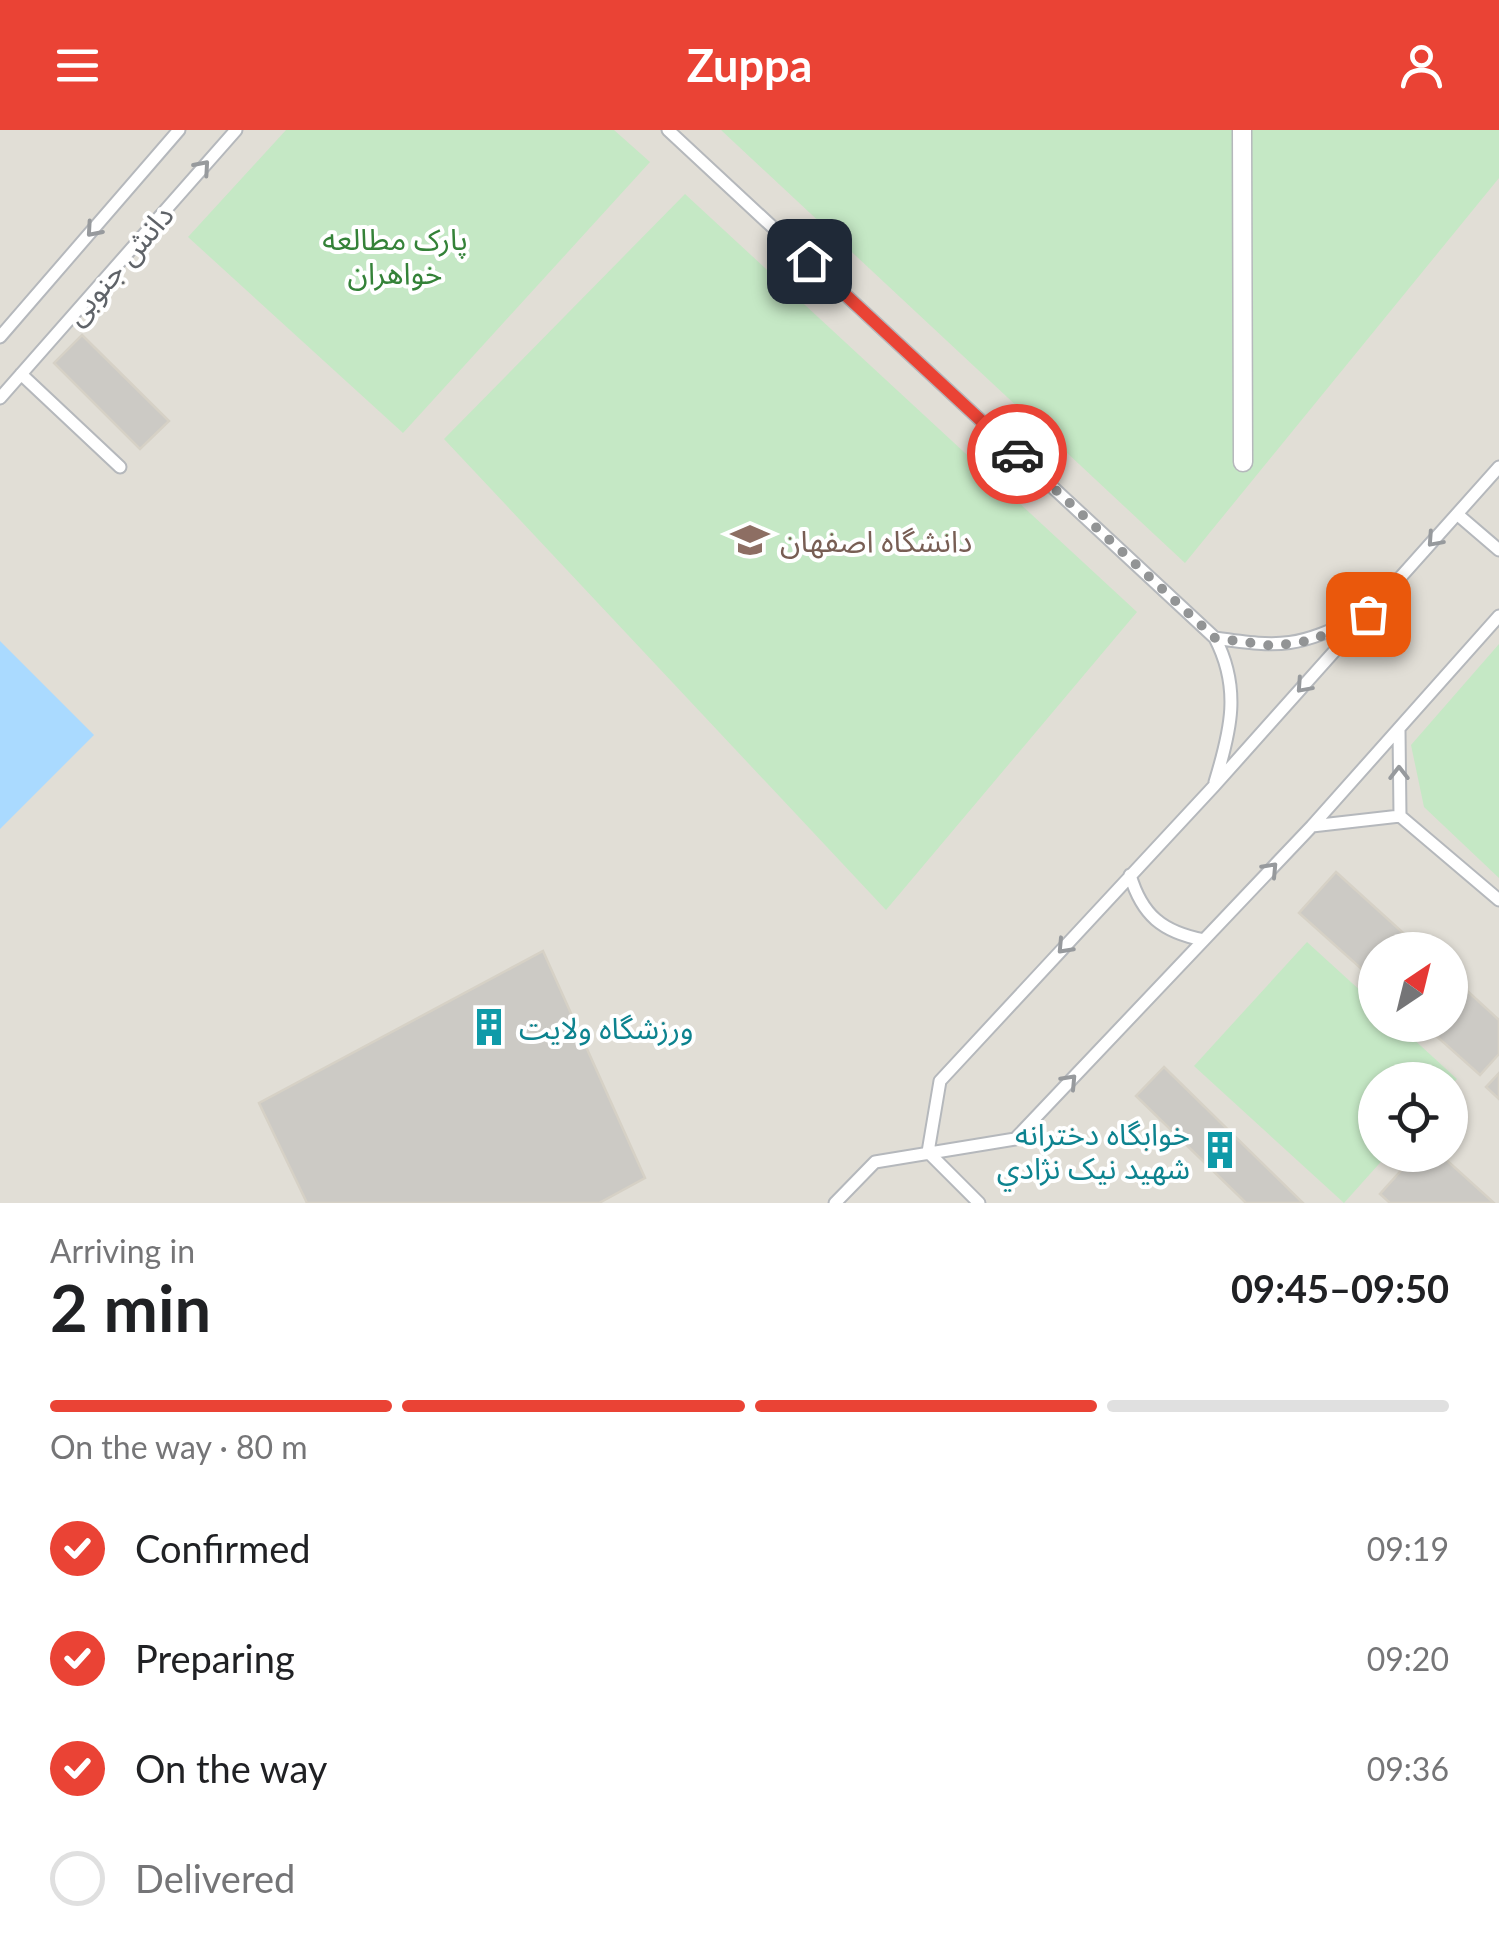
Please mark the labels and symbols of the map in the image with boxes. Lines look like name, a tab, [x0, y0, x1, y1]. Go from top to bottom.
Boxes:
one-way arrow	[192, 160, 210, 179]
street label: دانش جنوبی	[56, 197, 181, 332]
one-way arrow	[86, 218, 104, 237]
pin	[767, 219, 852, 304]
park label: پارک مطالعه خواهران	[322, 220, 468, 291]
courier	[967, 404, 1067, 504]
school or university icon: دانشگاه اصفهان	[729, 519, 771, 561]
place label: دانشگاه اصفهان	[780, 522, 972, 559]
one-way arrow	[1428, 528, 1446, 546]
pin	[1326, 572, 1411, 657]
one-way arrow	[1297, 674, 1315, 693]
one-way arrow	[1388, 764, 1410, 780]
one-way arrow	[1259, 862, 1277, 881]
north arrow	[1358, 932, 1468, 1042]
one-way arrow	[1058, 935, 1076, 954]
building icon: ورزشگاه ولایت	[468, 1006, 510, 1048]
place label: ورزشگاه ولایت	[519, 1009, 693, 1046]
one-way arrow	[1058, 1075, 1076, 1093]
place label: خوابگاه دخترانه شهيد نيک نژادي	[997, 1115, 1190, 1192]
building icon: خوابگاه دخترانه شهيد نيک نژادي	[1199, 1129, 1241, 1171]

